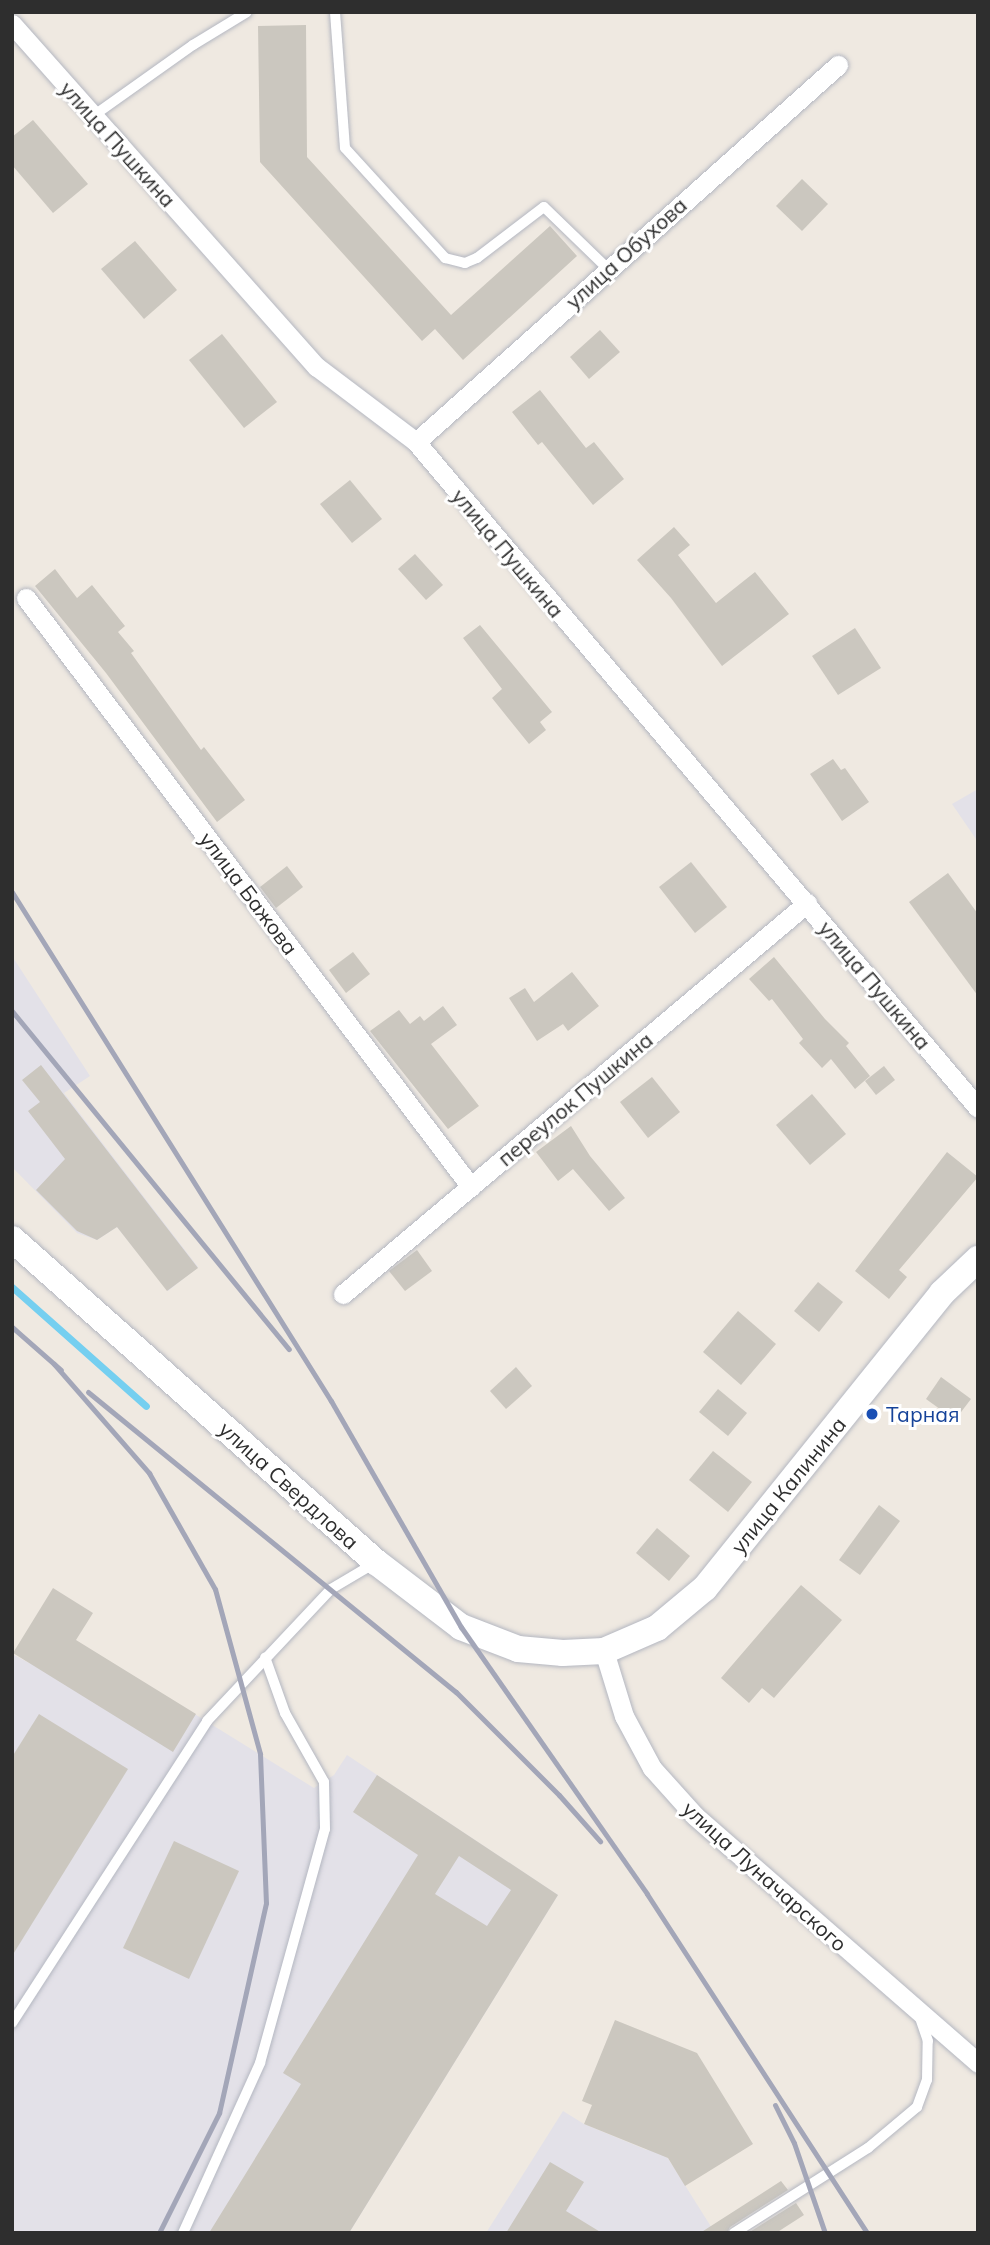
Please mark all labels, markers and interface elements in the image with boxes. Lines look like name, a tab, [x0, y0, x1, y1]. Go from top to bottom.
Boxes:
street label: улица Пушкина	[55, 76, 181, 212]
street label: улица Обухова	[560, 192, 692, 314]
street label: улица Пушкина	[447, 483, 569, 623]
street label: улица Бажова	[195, 827, 303, 959]
street label: улица Пушкина	[814, 915, 936, 1055]
street label: переулок Пушкина	[493, 1027, 657, 1171]
place label: Тарная	[886, 1401, 960, 1427]
marker: Тарная	[864, 1406, 880, 1422]
street label: улица Калинина	[725, 1412, 851, 1558]
street label: улица Свердлова	[214, 1416, 364, 1554]
street label: улица Луначарского	[678, 1796, 852, 1956]

